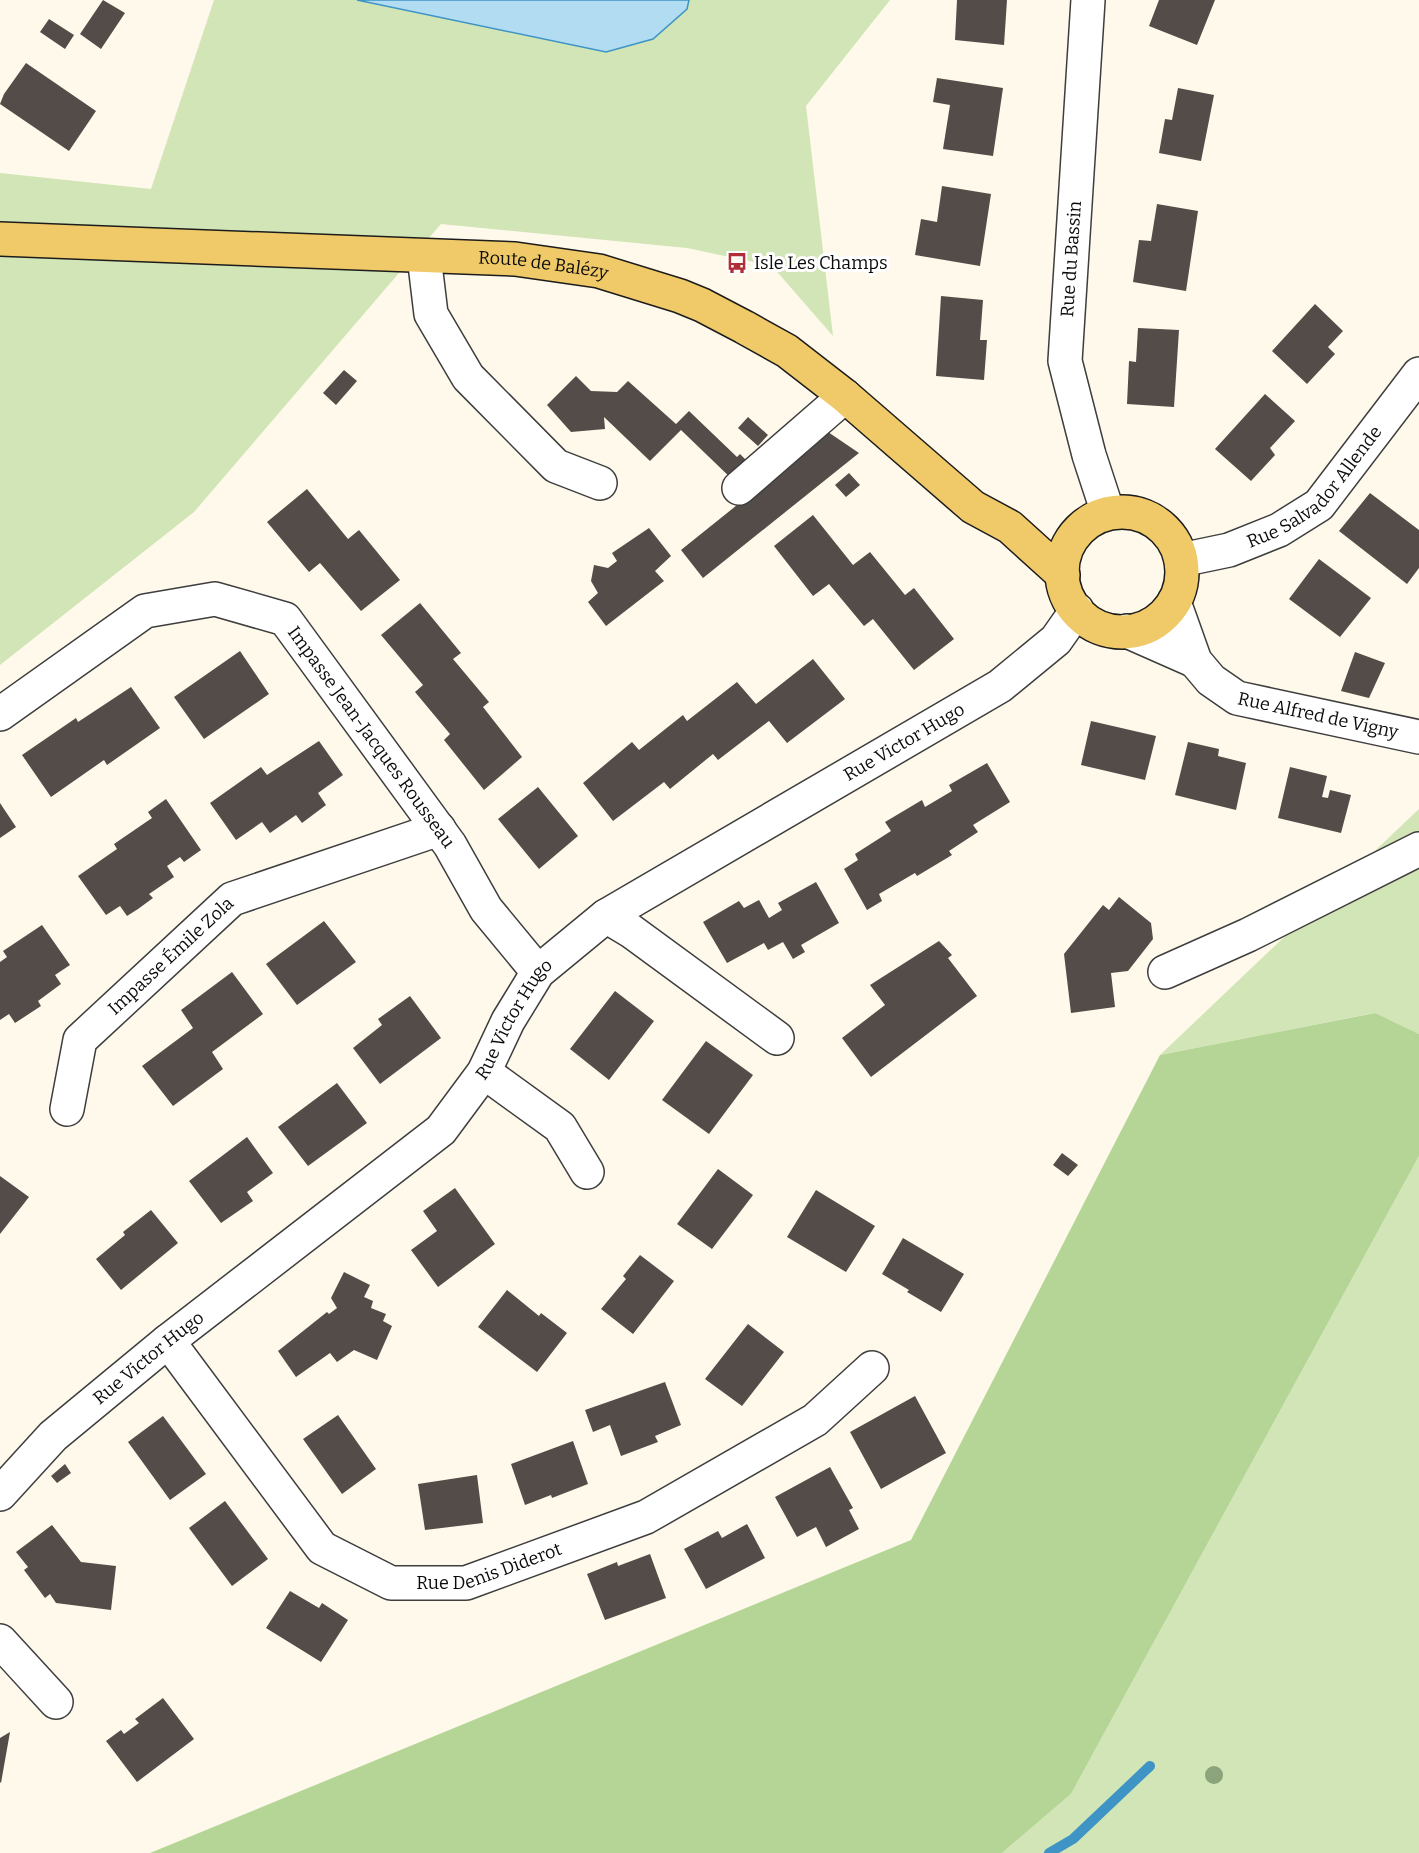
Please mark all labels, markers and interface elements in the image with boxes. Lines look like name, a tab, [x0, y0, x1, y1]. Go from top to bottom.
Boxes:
street label: Rue du Bassin	[1056, 199, 1086, 318]
street label: Route de Balézy	[478, 247, 612, 284]
bus stop icon: Isle Les Champs	[725, 251, 749, 275]
place label: Isle Les Champs	[754, 252, 888, 274]
street label: Rue Salvador Allende	[1244, 421, 1386, 553]
street label: Impasse Jean-Jacques Rousseau	[283, 622, 459, 852]
street label: Rue Alfred de Vigny	[1236, 687, 1401, 743]
street label: Rue Victor Hugo	[840, 698, 968, 786]
street label: Impasse Émile Zola	[103, 892, 238, 1019]
street label: Rue Victor Hugo	[471, 954, 557, 1084]
street label: Rue Victor Hugo	[89, 1306, 208, 1409]
street label: Rue Denis Diderot	[416, 1538, 565, 1594]

